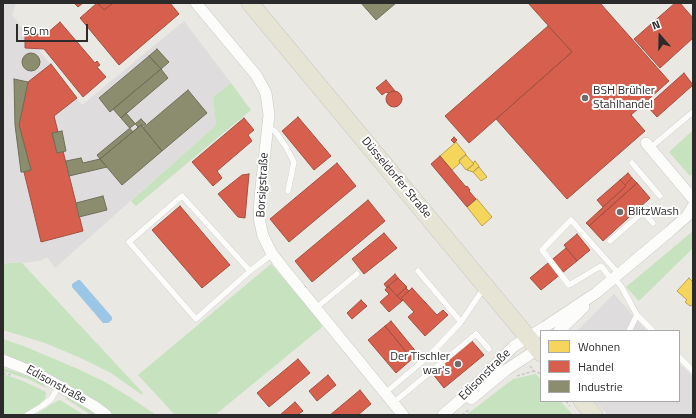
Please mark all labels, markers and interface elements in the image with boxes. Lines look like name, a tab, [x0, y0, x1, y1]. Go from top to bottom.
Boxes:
scale bar	[18, 16, 90, 42]
north arrow	[640, 16, 680, 56]
text: N	[650, 16, 662, 34]
text: 50 m	[23, 21, 49, 40]
place label: BSH Brühler Stahlhandel	[593, 84, 655, 112]
marker: BSH Brühler Stahlhandel	[580, 93, 590, 103]
street label: Düsseldorfer Straße	[358, 135, 434, 221]
street label: Borsigstraße	[254, 152, 272, 218]
place label: BlitzWash	[628, 205, 679, 219]
marker: BlitzWash	[615, 207, 625, 217]
legend	[540, 330, 680, 402]
text: Wohnen	[578, 337, 620, 356]
street label: Edisonstraße	[456, 346, 514, 404]
place label: Der Tischler war's	[390, 350, 450, 378]
text: Handel	[578, 357, 614, 376]
marker: Der Tischler war's	[453, 359, 463, 369]
street label: Edisonstraße	[23, 363, 89, 407]
text: Industrie	[578, 377, 623, 396]

